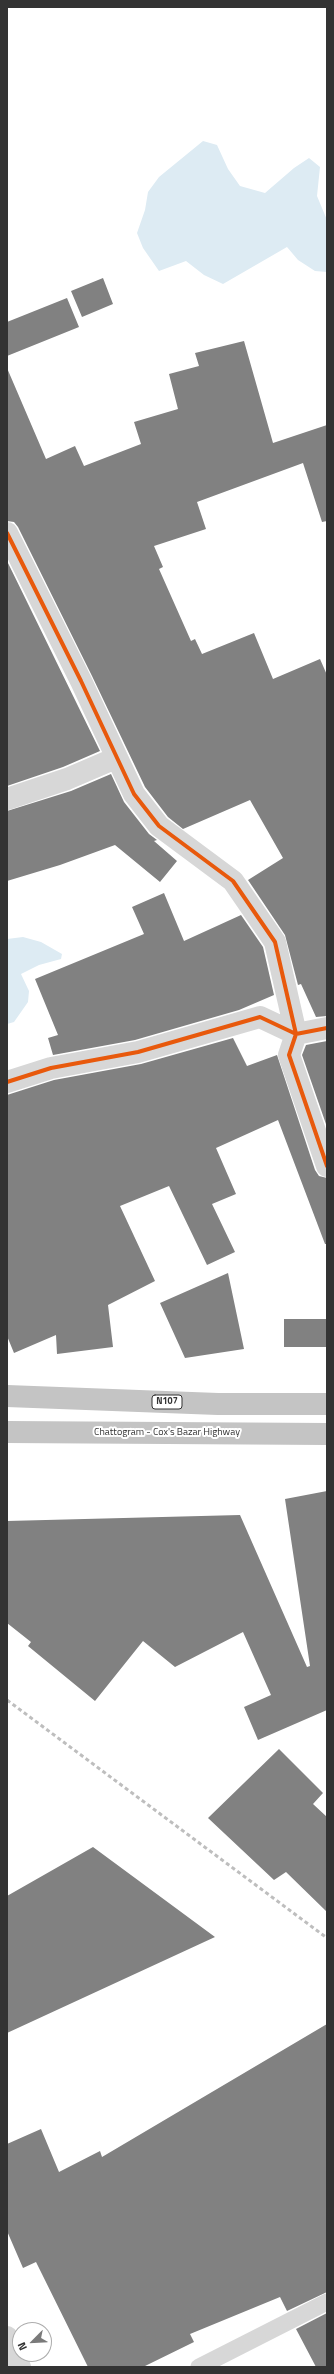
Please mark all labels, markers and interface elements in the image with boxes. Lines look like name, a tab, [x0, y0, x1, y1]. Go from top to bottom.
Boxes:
road number: N107	[152, 1395, 182, 1409]
street label: Chattogram - Cox's Bazar Highway	[94, 1427, 240, 1439]
north arrow	[12, 2322, 52, 2362]
text: N	[13, 2340, 31, 2353]

